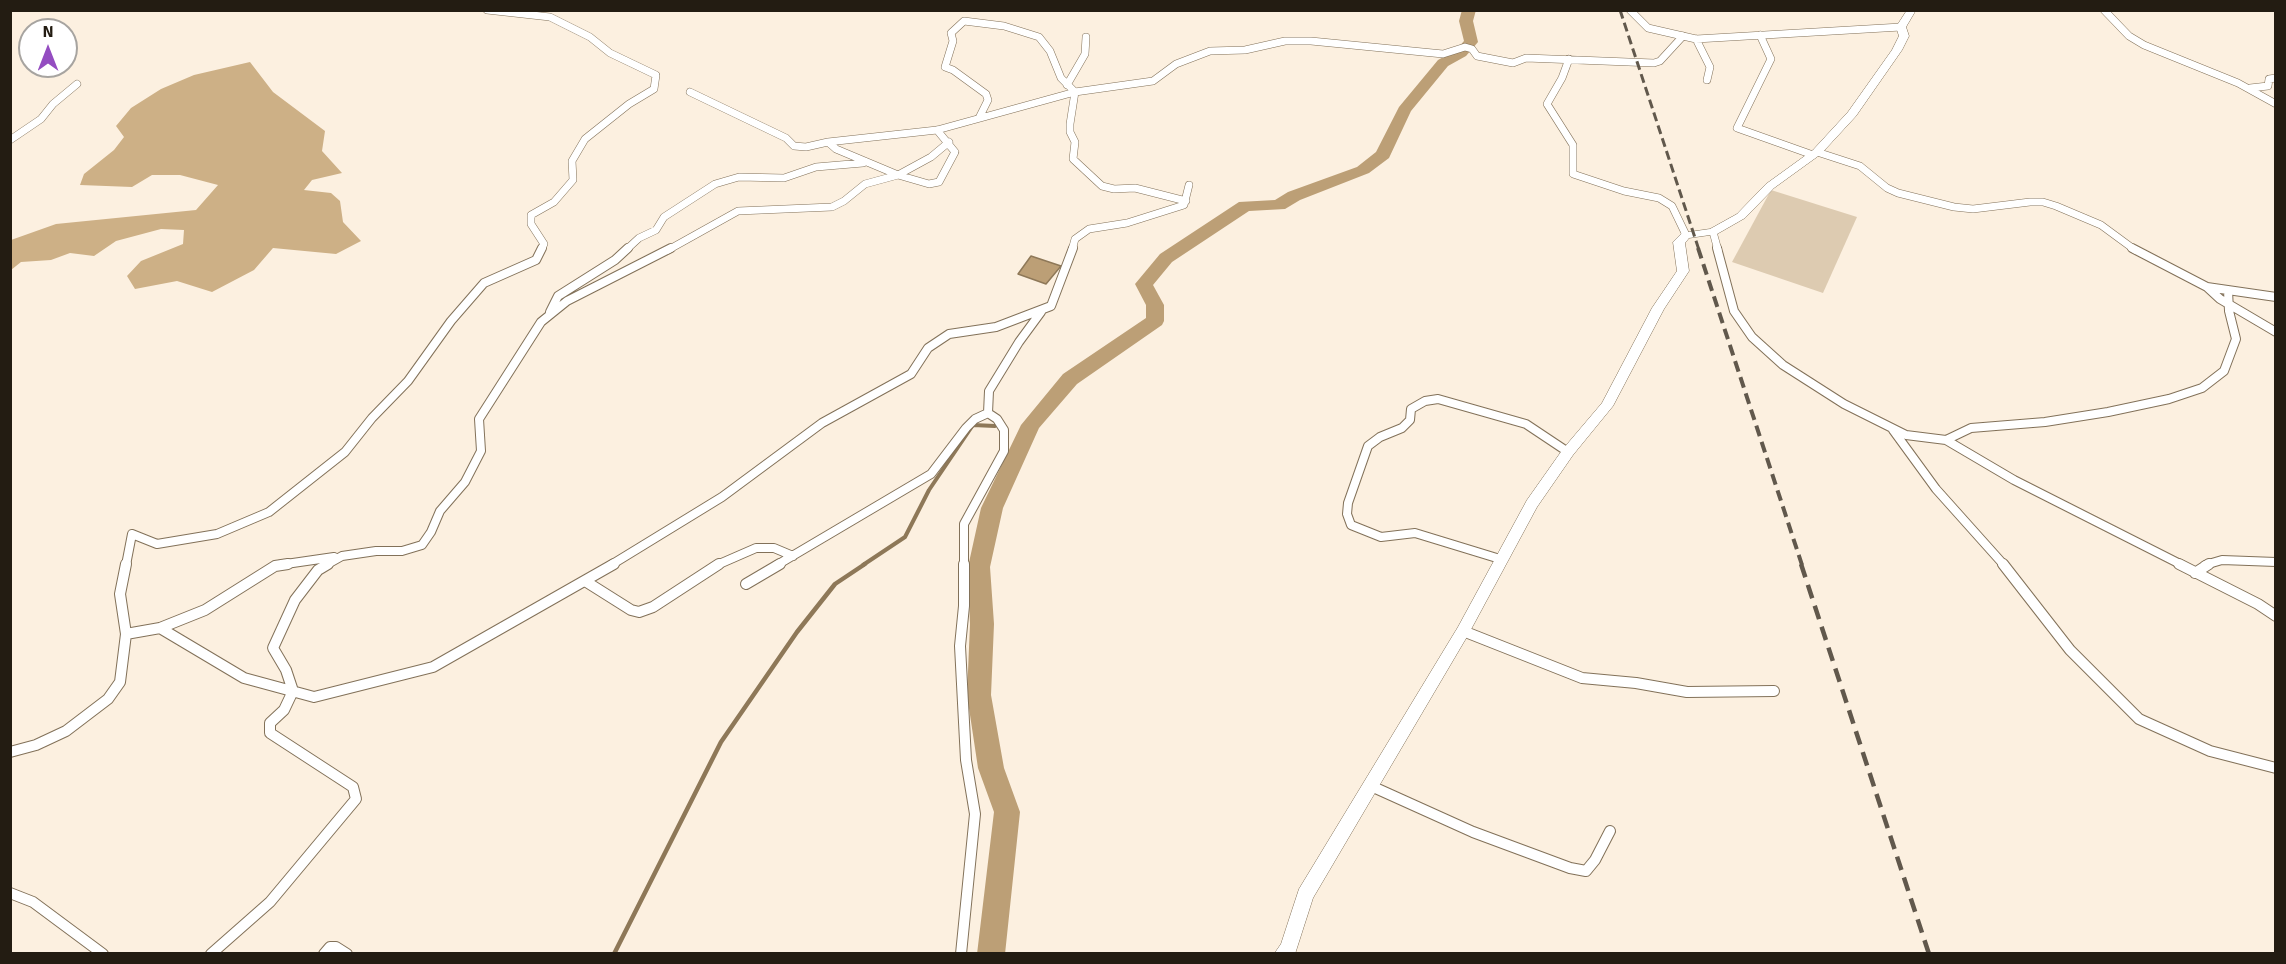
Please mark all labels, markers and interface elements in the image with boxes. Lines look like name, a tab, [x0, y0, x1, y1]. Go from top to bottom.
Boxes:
north arrow	[18, 18, 78, 78]
text: N	[42, 22, 54, 42]

